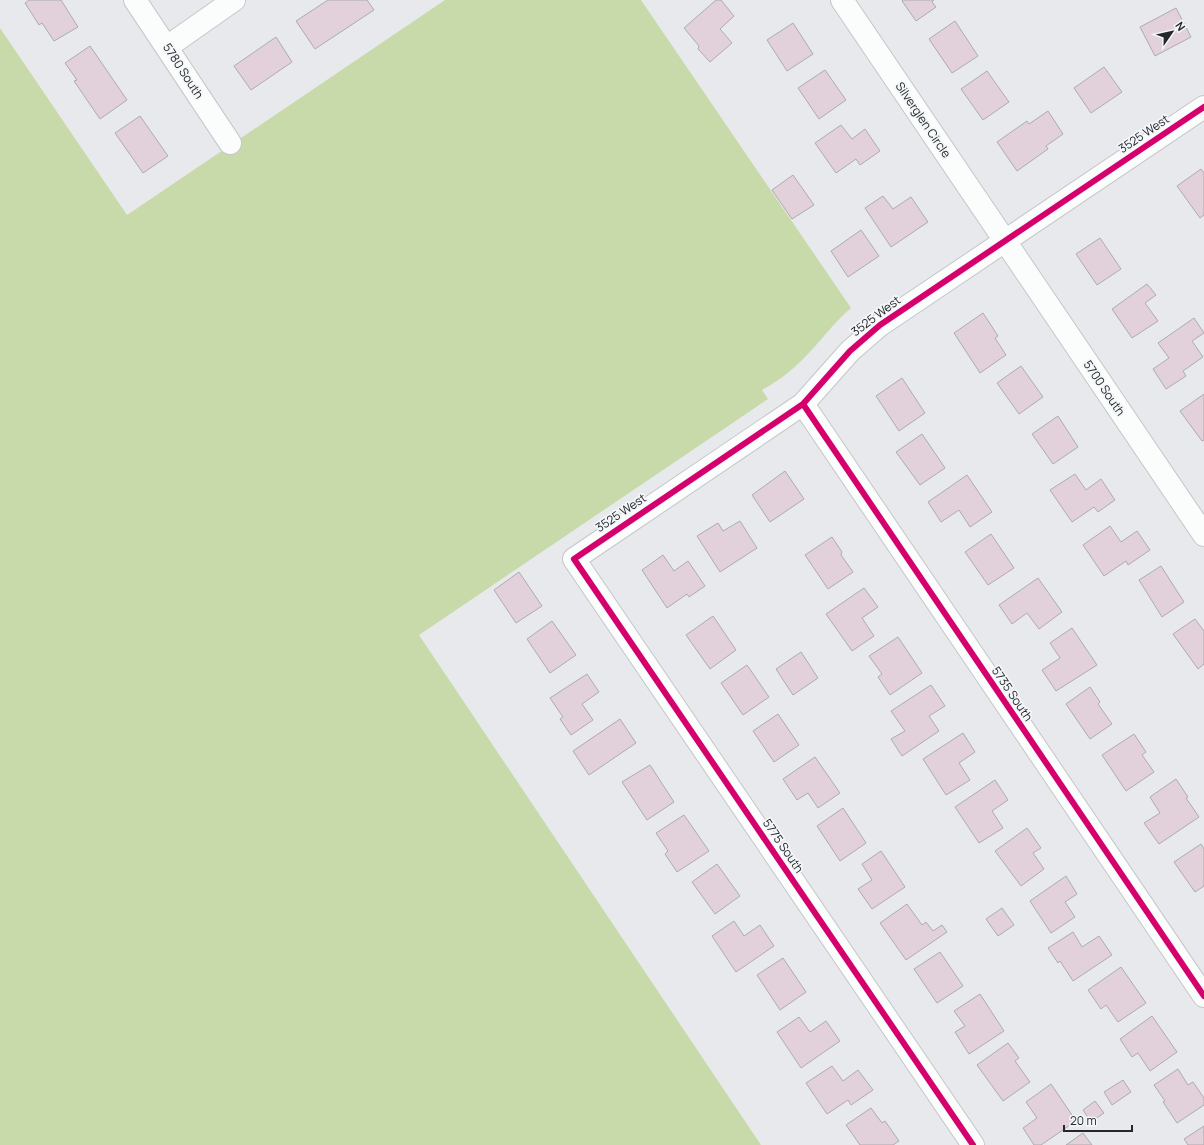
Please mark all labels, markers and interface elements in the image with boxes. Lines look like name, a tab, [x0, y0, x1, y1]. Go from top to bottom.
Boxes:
north arrow	[1152, 12, 1192, 52]
text: N	[1172, 19, 1189, 34]
street label: 5780 South	[159, 40, 208, 102]
street label: Silverglen Circle	[892, 78, 955, 161]
street label: 3525 West	[1115, 110, 1173, 157]
street label: 3525 West	[847, 291, 904, 340]
street label: 5700 South	[1080, 357, 1129, 419]
street label: 3525 West	[592, 489, 650, 536]
street label: 5735 South	[988, 663, 1037, 724]
street label: 5775 South	[759, 815, 808, 876]
scale bar	[1064, 1107, 1132, 1133]
text: 20 m	[1070, 1112, 1097, 1129]

